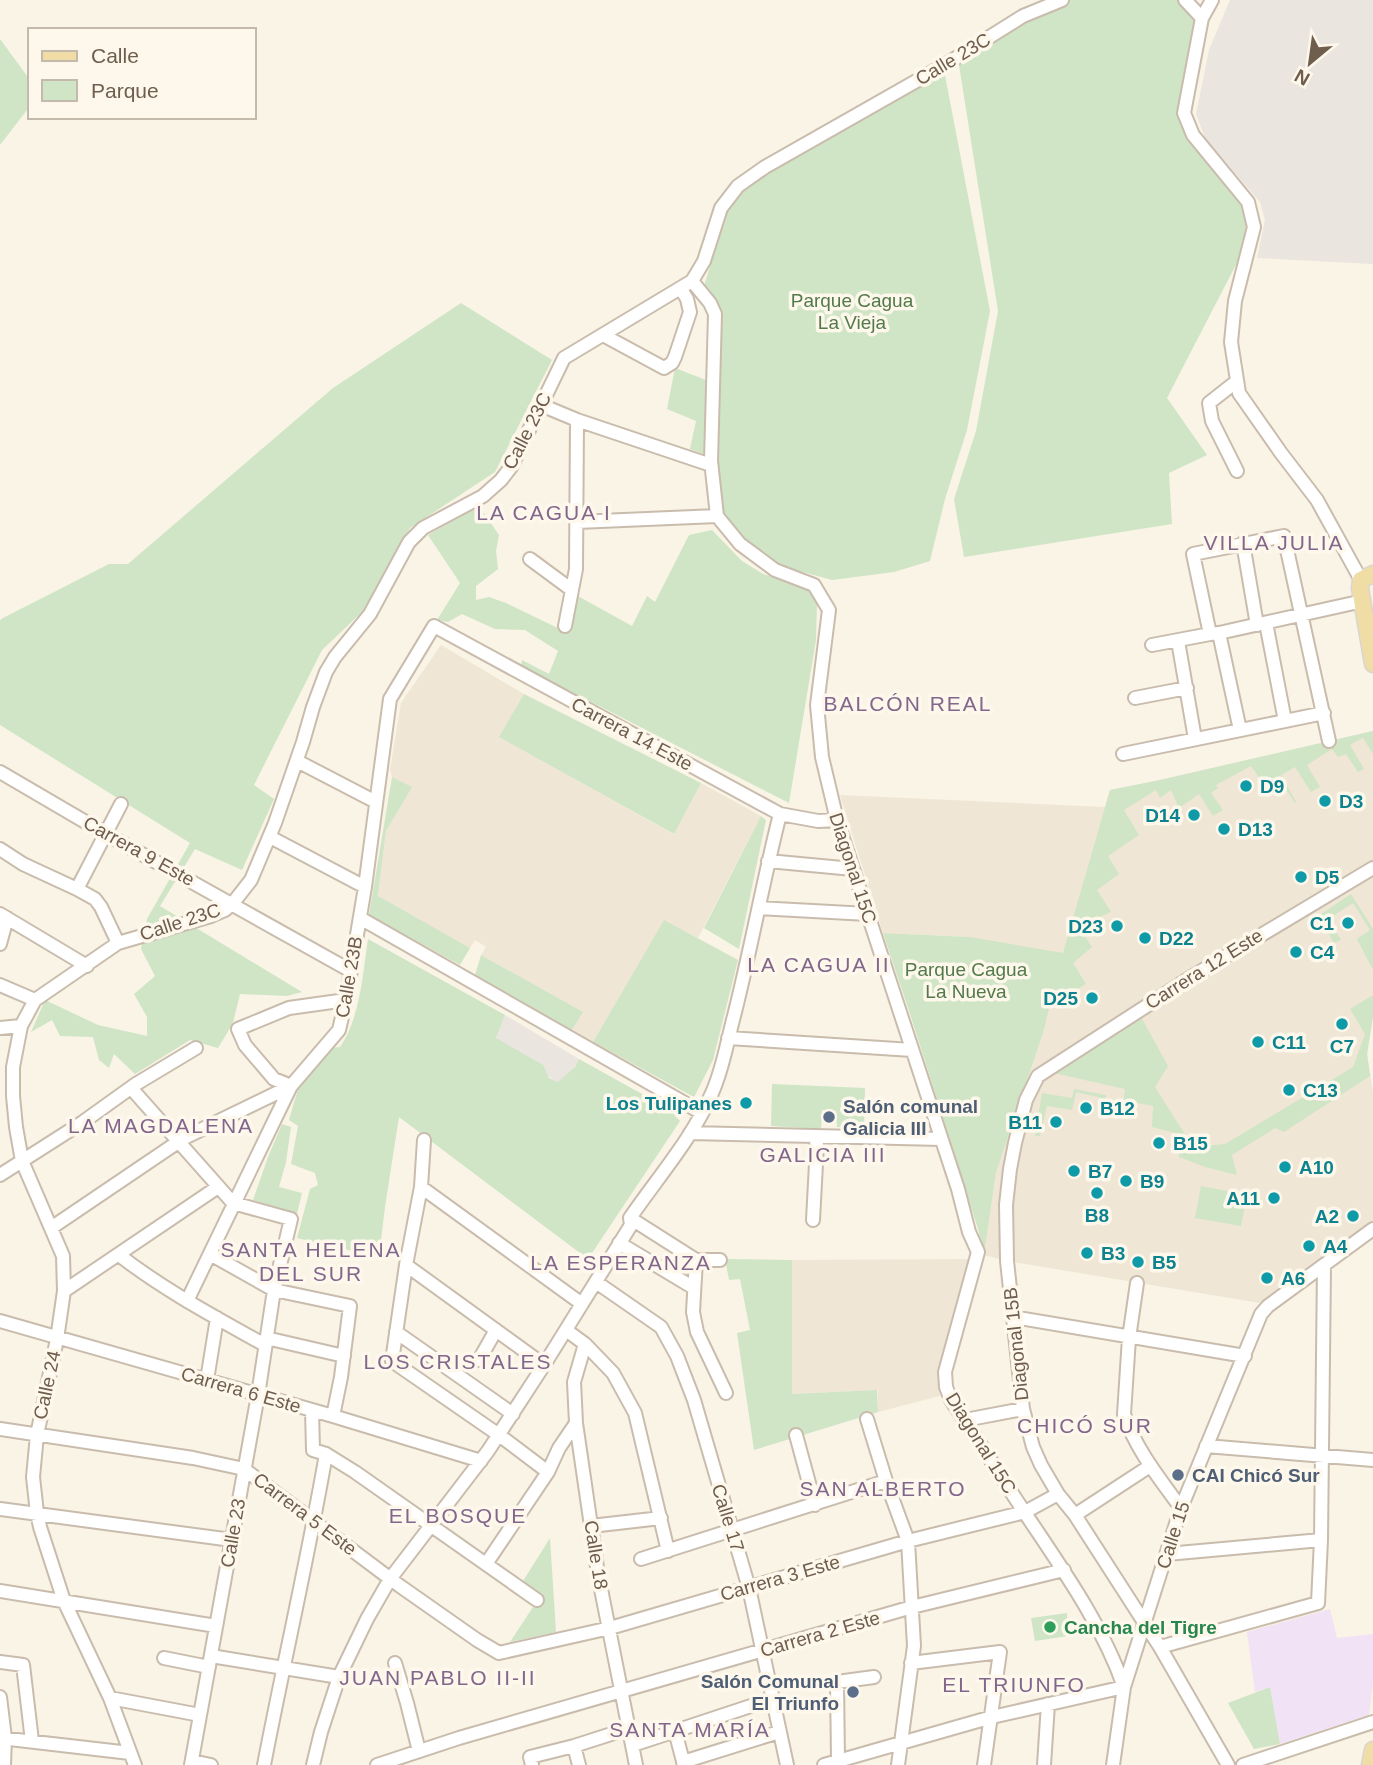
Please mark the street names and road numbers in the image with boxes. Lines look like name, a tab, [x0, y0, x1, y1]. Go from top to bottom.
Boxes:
street label: Calle 23C	[912, 29, 994, 89]
street label: Calle 23C	[499, 389, 555, 473]
street label: Carrera 14 Este	[568, 693, 696, 775]
street label: Diagonal 15C	[825, 810, 881, 926]
street label: Carrera 9 Este	[80, 812, 198, 890]
street label: Calle 23C	[137, 899, 223, 945]
street label: Carrera 12 Este	[1142, 925, 1266, 1013]
street label: Calle 23B	[332, 935, 366, 1019]
street label: Diagonal 15B	[1000, 1286, 1032, 1402]
street label: Calle 24	[29, 1348, 65, 1421]
street label: Carrera 6 Este	[179, 1363, 303, 1417]
street label: Diagonal 15C	[942, 1389, 1020, 1497]
street label: Carrera 5 Este	[249, 1468, 361, 1560]
street label: Calle 17	[708, 1482, 748, 1554]
street label: Calle 23	[217, 1497, 249, 1569]
street label: Calle 15	[1152, 1499, 1194, 1571]
street label: Calle 18	[580, 1519, 612, 1591]
street label: Carrera 3 Este	[718, 1551, 842, 1605]
street label: Carrera 2 Este	[758, 1607, 882, 1661]

